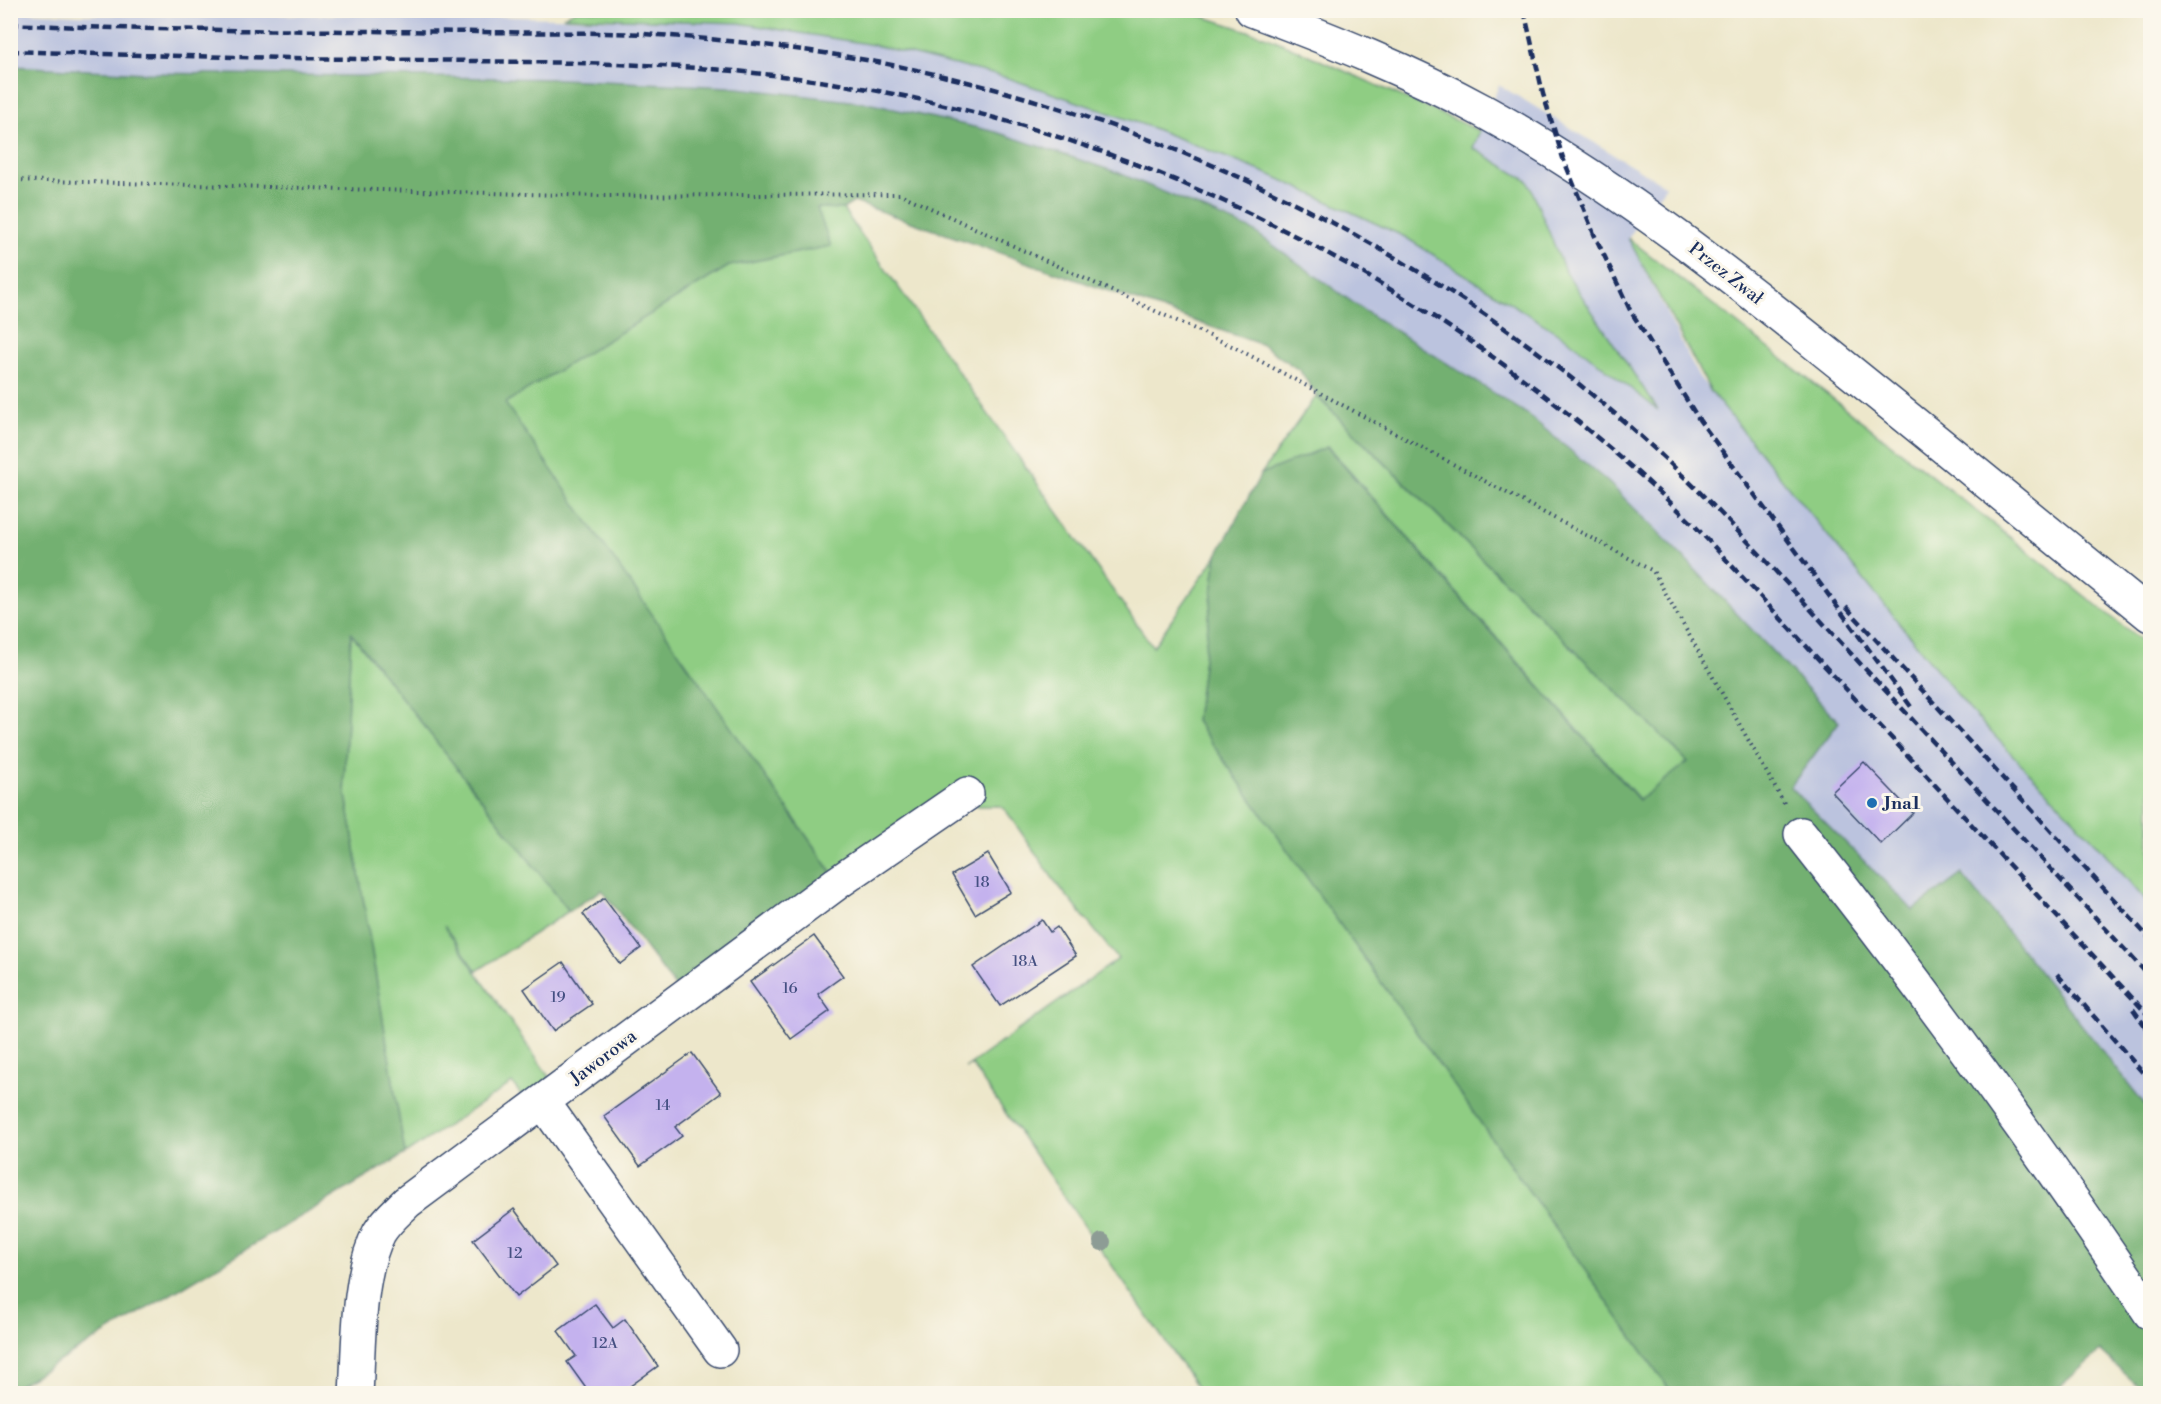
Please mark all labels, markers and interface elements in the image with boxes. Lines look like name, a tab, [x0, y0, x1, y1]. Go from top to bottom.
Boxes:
street label: Przez Zwał	[1684, 237, 1768, 310]
place label: Jna1	[1881, 792, 1921, 815]
marker: Jna1	[1865, 796, 1879, 810]
house number: 18	[974, 873, 990, 892]
house number: 18A	[1012, 952, 1039, 971]
house number: 16	[782, 979, 798, 998]
house number: 19	[550, 988, 566, 1007]
street label: Jaworowa	[564, 1024, 642, 1091]
house number: 14	[656, 1096, 670, 1115]
house number: 12	[507, 1244, 523, 1263]
house number: 12A	[592, 1334, 619, 1353]

